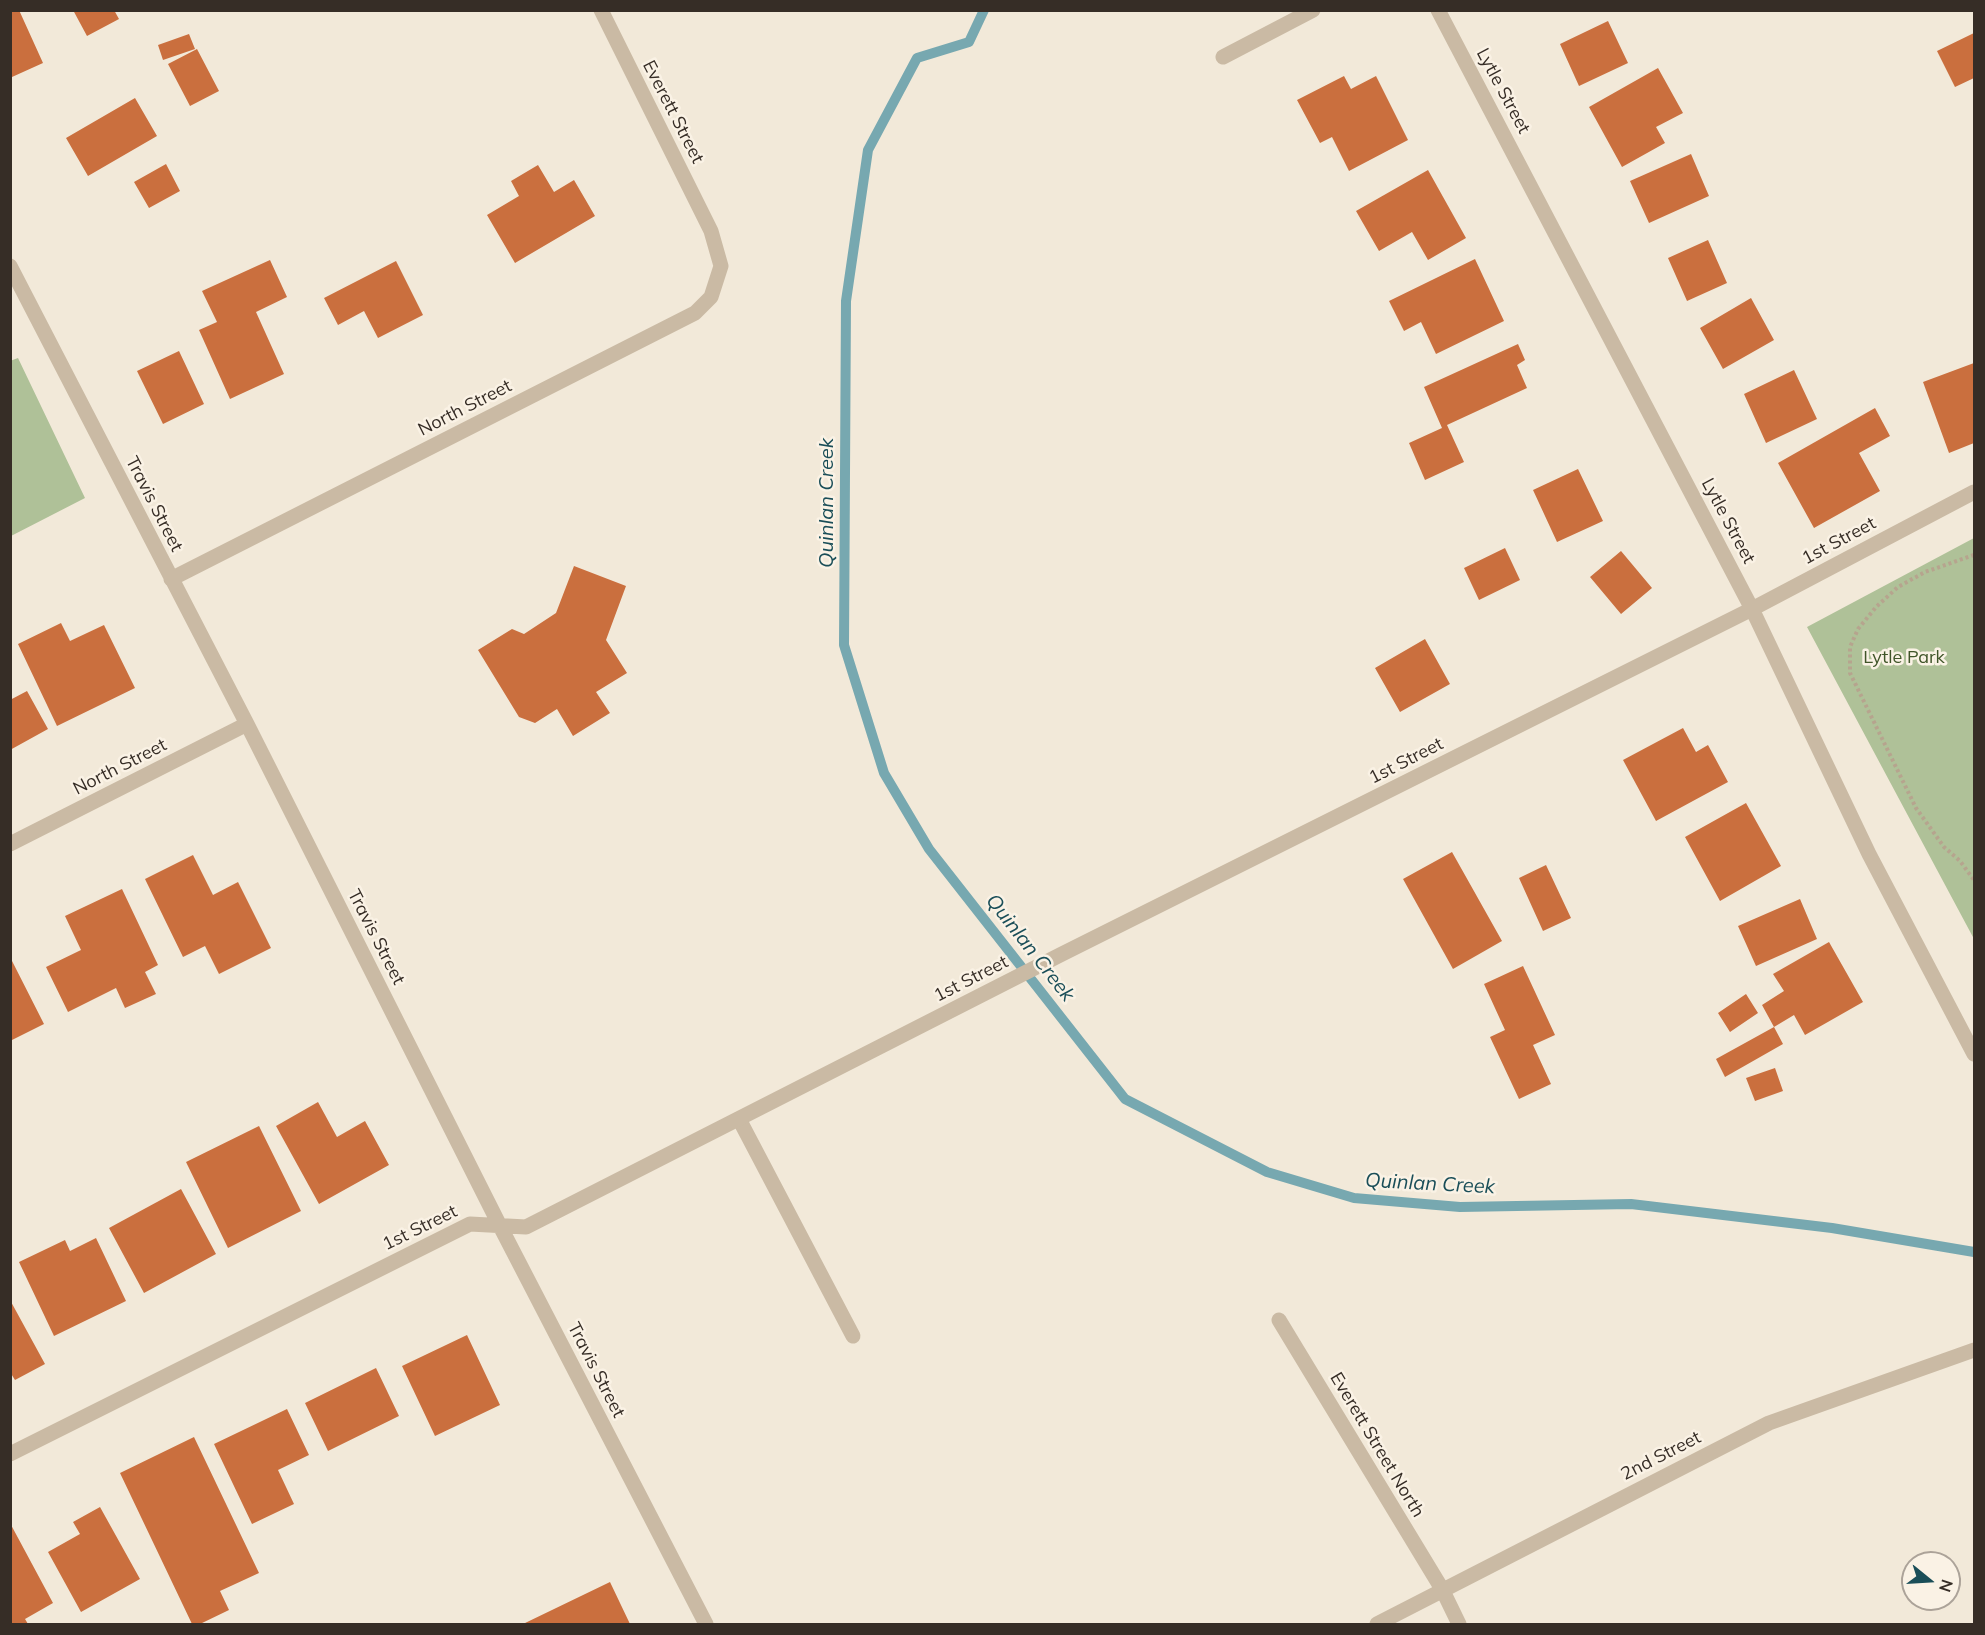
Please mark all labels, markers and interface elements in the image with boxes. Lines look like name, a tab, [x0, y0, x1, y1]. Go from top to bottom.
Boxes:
street label: Lytle Street	[1471, 45, 1535, 137]
street label: Everett Street	[638, 57, 708, 167]
street label: North Street	[415, 375, 515, 441]
water label: Quinlan Creek	[815, 438, 839, 568]
street label: Travis Street	[121, 453, 187, 555]
street label: Lytle Street	[1696, 475, 1760, 567]
street label: 1st Street	[1798, 513, 1880, 569]
park label: Lytle Park	[1863, 647, 1945, 669]
street label: 1st Street	[1365, 733, 1447, 789]
street label: North Street	[70, 734, 170, 800]
street label: Travis Street	[343, 886, 409, 988]
water label: Quinlan Creek	[981, 889, 1079, 1007]
street label: 1st Street	[930, 951, 1012, 1007]
water label: Quinlan Creek	[1364, 1169, 1496, 1199]
street label: 1st Street	[379, 1201, 461, 1255]
street label: Travis Street	[563, 1319, 629, 1421]
street label: Everett Street North	[1325, 1369, 1429, 1521]
street label: 2nd Street	[1618, 1427, 1704, 1485]
north arrow	[1901, 1551, 1961, 1611]
text: N	[1935, 1577, 1958, 1595]

